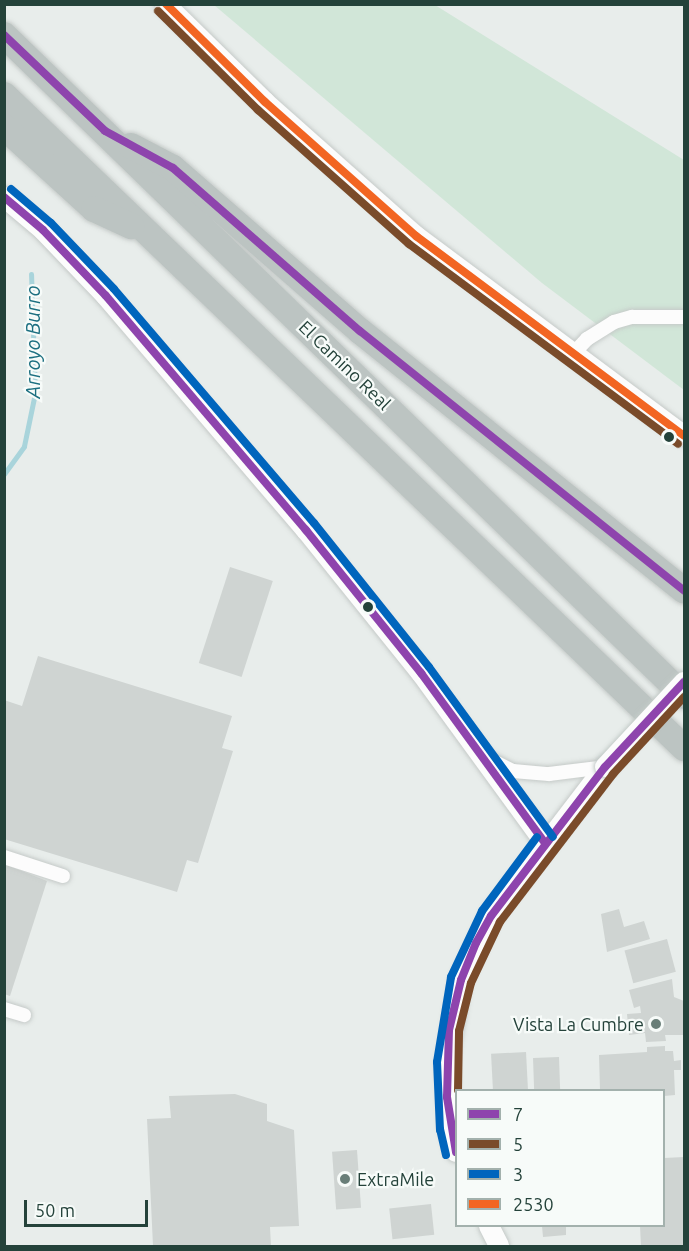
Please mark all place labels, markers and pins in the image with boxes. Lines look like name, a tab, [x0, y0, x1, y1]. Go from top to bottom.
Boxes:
unlabelled marker	[663, 431, 675, 443]
unlabelled marker	[362, 601, 374, 613]
place label: Vista La Cumbre	[513, 1013, 644, 1035]
marker: Vista La Cumbre	[649, 1017, 663, 1031]
place label: ExtraMile	[357, 1168, 434, 1190]
marker: ExtraMile	[338, 1172, 352, 1186]

